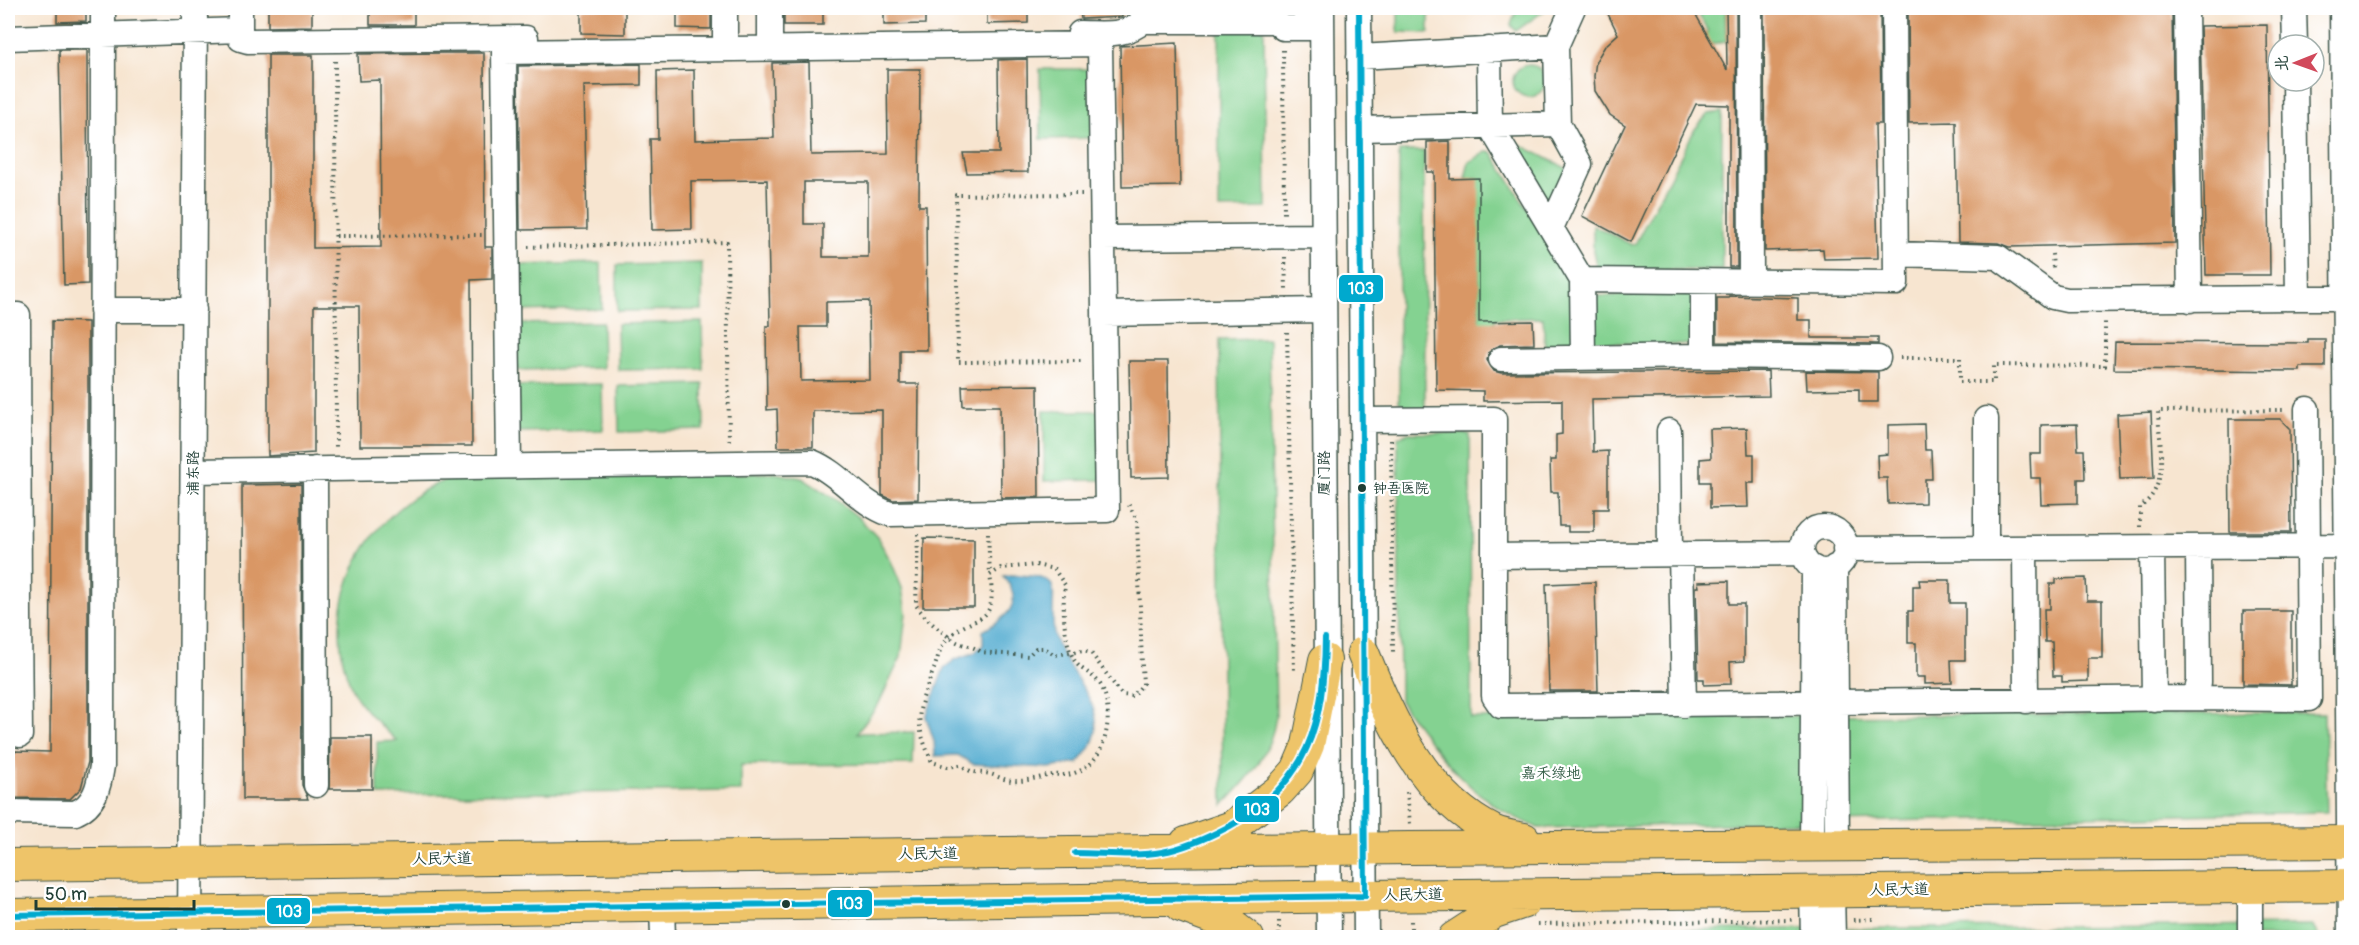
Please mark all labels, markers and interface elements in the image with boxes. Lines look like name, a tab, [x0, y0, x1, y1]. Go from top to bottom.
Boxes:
north arrow	[2266, 33, 2326, 93]
text: 北	[2272, 55, 2292, 71]
line badge: 103	[1338, 274, 1384, 303]
text: 103	[1348, 279, 1374, 299]
street label: 浦东路	[184, 450, 203, 496]
street label: 厦门路	[1315, 450, 1334, 496]
place label: 钟吾医院	[1373, 480, 1429, 497]
marker: 钟吾医院	[1356, 482, 1368, 494]
park label: 嘉禾绿地	[1521, 764, 1581, 783]
line badge: 103	[1234, 795, 1280, 823]
text: 103	[1244, 800, 1270, 820]
street label: 人民大道	[898, 844, 958, 864]
street label: 人民大道	[412, 849, 472, 869]
scale bar	[36, 873, 194, 911]
street label: 人民大道	[1869, 880, 1929, 900]
text: 50 m	[45, 883, 87, 906]
street label: 人民大道	[1383, 885, 1443, 905]
line badge: 103	[827, 889, 873, 918]
text: 103	[837, 894, 863, 914]
line badge: 103	[266, 897, 311, 925]
unlabelled marker	[780, 898, 792, 910]
text: 103	[276, 902, 302, 922]

